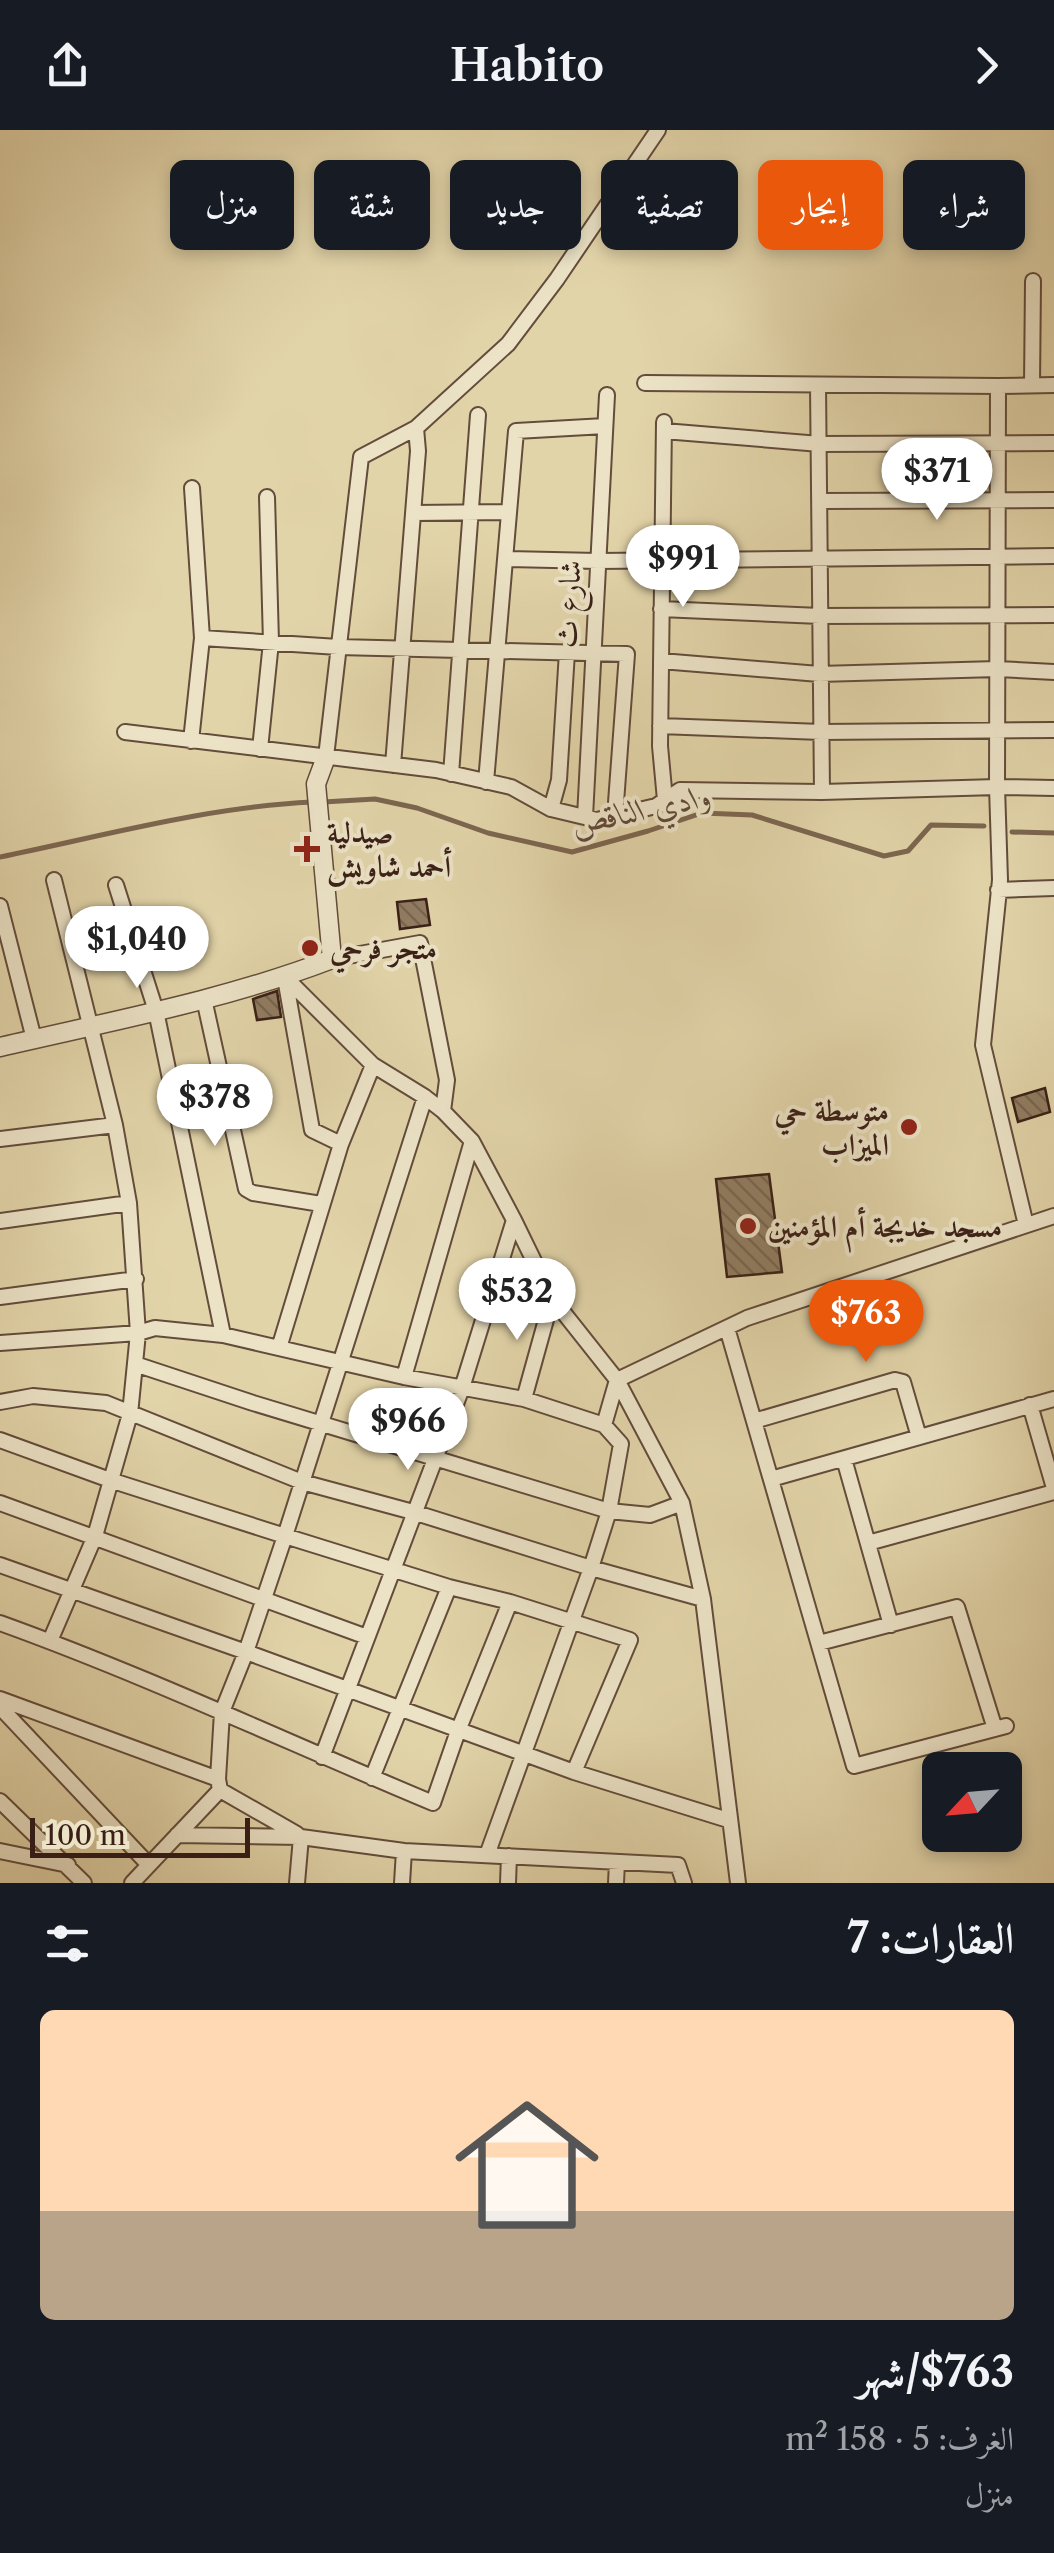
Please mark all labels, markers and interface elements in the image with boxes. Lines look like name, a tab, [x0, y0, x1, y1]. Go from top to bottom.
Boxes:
text: Habito	[450, 37, 604, 93]
icon: share	[40, 38, 95, 93]
icon: forward	[959, 38, 1014, 93]
chip: منزل	[170, 160, 294, 250]
chip: شقة	[314, 160, 430, 250]
chip: جديد	[450, 160, 581, 250]
chip: تصفية	[601, 160, 738, 250]
chip: إيجار	[758, 160, 883, 250]
chip: شراء	[903, 160, 1025, 250]
pin: $371	[878, 438, 996, 523]
text: $371	[903, 451, 971, 490]
pin: $991	[624, 525, 742, 610]
text: $991	[648, 538, 718, 577]
street label: شارع ث	[547, 559, 596, 649]
water label: وادي الناقص	[567, 775, 716, 849]
place label: صيدلية أحمد شاويش	[327, 814, 452, 888]
marker: صيدلية أحمد شاويش	[296, 838, 318, 860]
pin: $1,040	[56, 906, 218, 991]
text: $1,040	[87, 919, 187, 958]
place label: متجر فرحي	[329, 930, 437, 974]
marker: متجر فرحي	[299, 937, 321, 959]
pin: $378	[156, 1064, 274, 1149]
text: $378	[179, 1077, 251, 1116]
place label: متوسطة حي الميزاب	[773, 1092, 889, 1164]
marker: متوسطة حي الميزاب	[898, 1116, 920, 1138]
place label: مسجد خديجة أم المؤمنين	[768, 1206, 1002, 1253]
marker: مسجد خديجة أم المؤمنين	[737, 1215, 759, 1237]
pin: $532	[458, 1258, 576, 1343]
text: $532	[481, 1271, 553, 1310]
pin: $763	[807, 1280, 925, 1365]
text: $763	[830, 1293, 902, 1332]
pin: $966	[349, 1388, 467, 1473]
text: $966	[370, 1401, 446, 1440]
north arrow	[922, 1752, 1022, 1852]
map controls	[922, 1752, 1022, 1852]
scale bar	[30, 1813, 250, 1858]
text: 100 m	[45, 1818, 126, 1852]
text: العقارات: 7	[847, 1912, 1014, 1964]
icon: filters	[40, 1916, 95, 1971]
icon: home	[437, 2075, 617, 2255]
text: $763/شهر	[857, 2346, 1014, 2398]
text: الغرف: 5 · 158 m²	[785, 2419, 1014, 2458]
text: منزل	[965, 2475, 1014, 2514]

